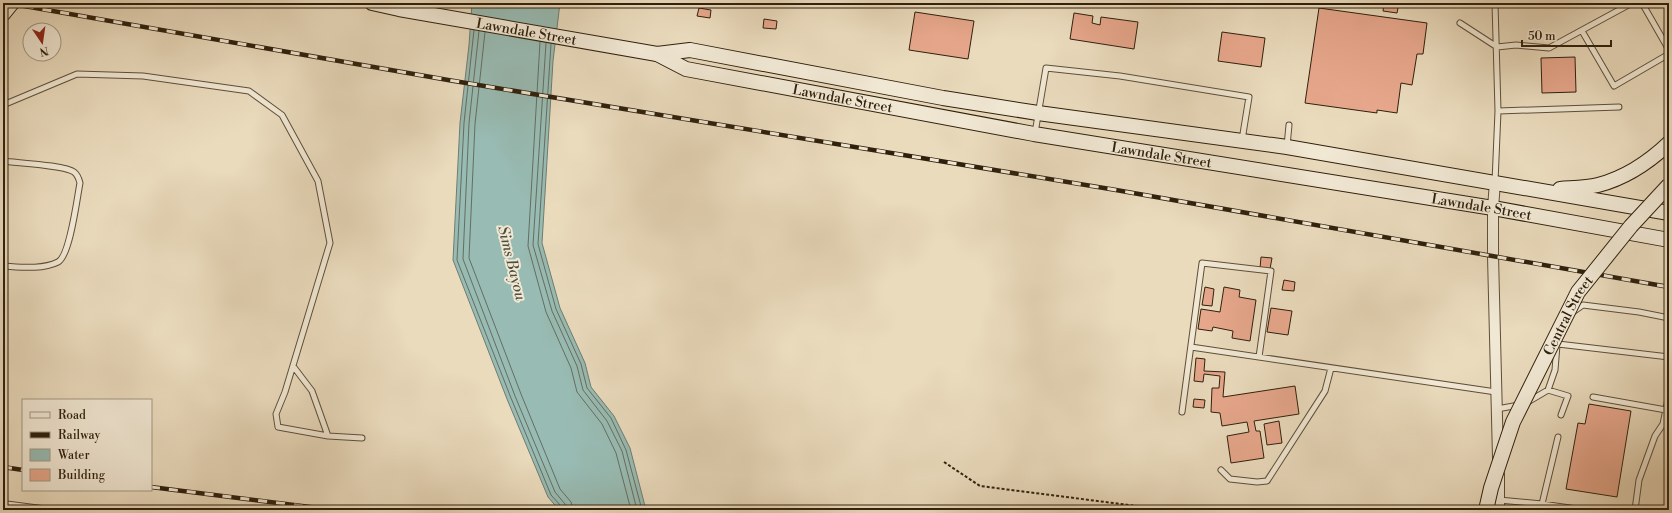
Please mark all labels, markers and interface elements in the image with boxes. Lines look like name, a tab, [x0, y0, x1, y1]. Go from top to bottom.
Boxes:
street label: Lawndale Street	[475, 15, 578, 50]
north arrow	[22, 22, 62, 62]
scale bar	[1522, 22, 1611, 48]
text: 50 m	[1528, 29, 1556, 44]
text: N	[38, 43, 50, 59]
street label: Lawndale Street	[791, 81, 894, 117]
street label: Lawndale Street	[1110, 139, 1213, 173]
street label: Lawndale Street	[1430, 190, 1533, 225]
water label: Sims Bayou	[493, 224, 530, 303]
street label: Central Street	[1540, 272, 1597, 359]
legend	[22, 399, 152, 491]
text: Road	[58, 408, 86, 423]
text: Railway	[58, 428, 100, 443]
text: Water	[57, 448, 90, 463]
text: Building	[57, 468, 106, 483]

